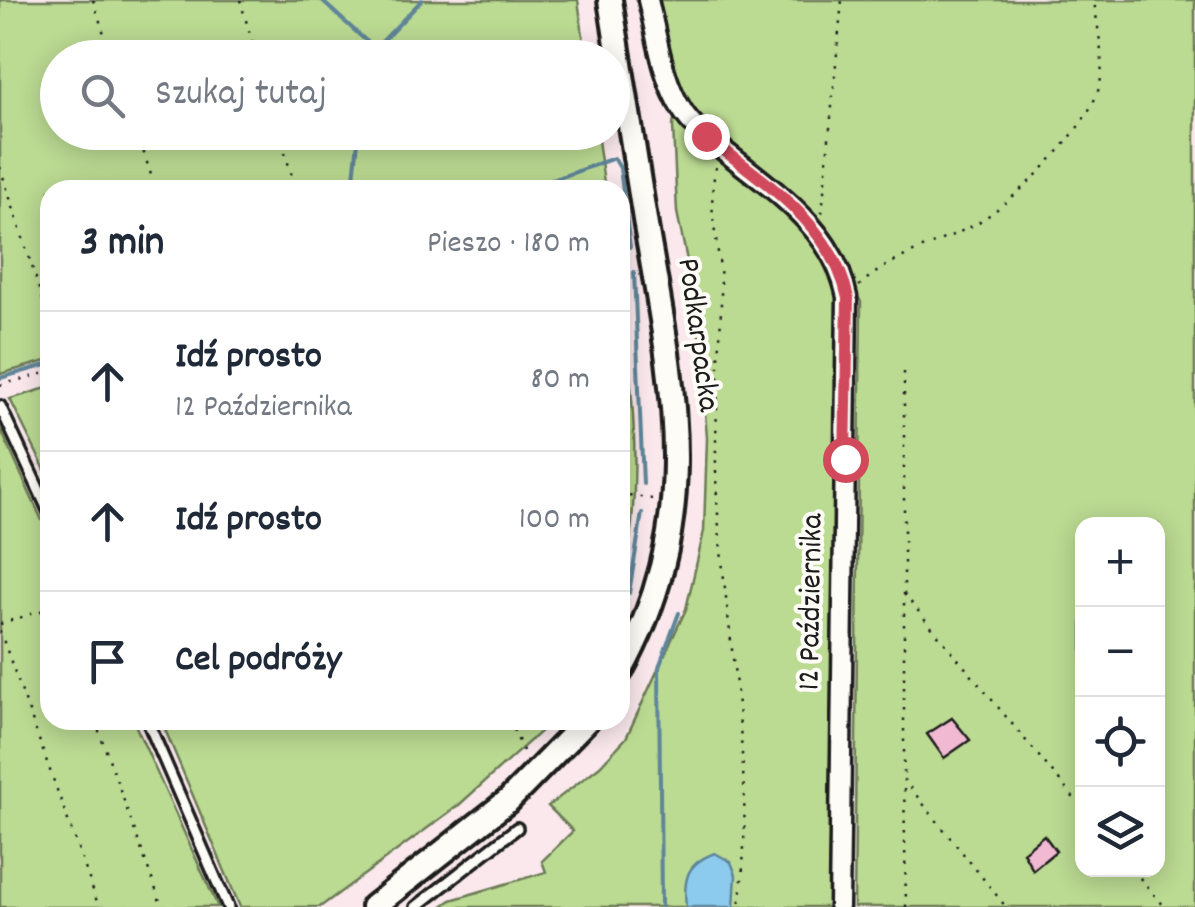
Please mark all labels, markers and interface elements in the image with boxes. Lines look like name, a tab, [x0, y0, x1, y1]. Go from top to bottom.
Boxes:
search box	[40, 40, 630, 150]
icon: search	[75, 68, 130, 123]
text: Szukaj tutaj	[155, 68, 327, 123]
route end	[684, 114, 730, 160]
text: 3 min	[80, 215, 164, 275]
text: Pieszo · 180 m	[427, 222, 590, 268]
street label: Podkarpacka	[662, 255, 730, 416]
text: Idź prosto	[175, 331, 322, 386]
icon: ahead	[80, 354, 135, 409]
text: 80 m	[530, 358, 590, 404]
text: 12 Października	[175, 386, 352, 432]
route start	[823, 437, 869, 483]
icon: ahead	[80, 494, 135, 549]
text: Idź prosto	[175, 494, 322, 549]
text: 100 m	[519, 498, 590, 544]
street label: 12 Października	[788, 512, 838, 691]
map controls	[1075, 517, 1165, 877]
button: +	[1075, 517, 1165, 607]
button: −	[1075, 607, 1165, 697]
icon: arrive	[80, 634, 135, 689]
text: Cel podróży	[175, 634, 341, 689]
button: locate	[1075, 697, 1165, 787]
button: layers	[1075, 787, 1165, 877]

